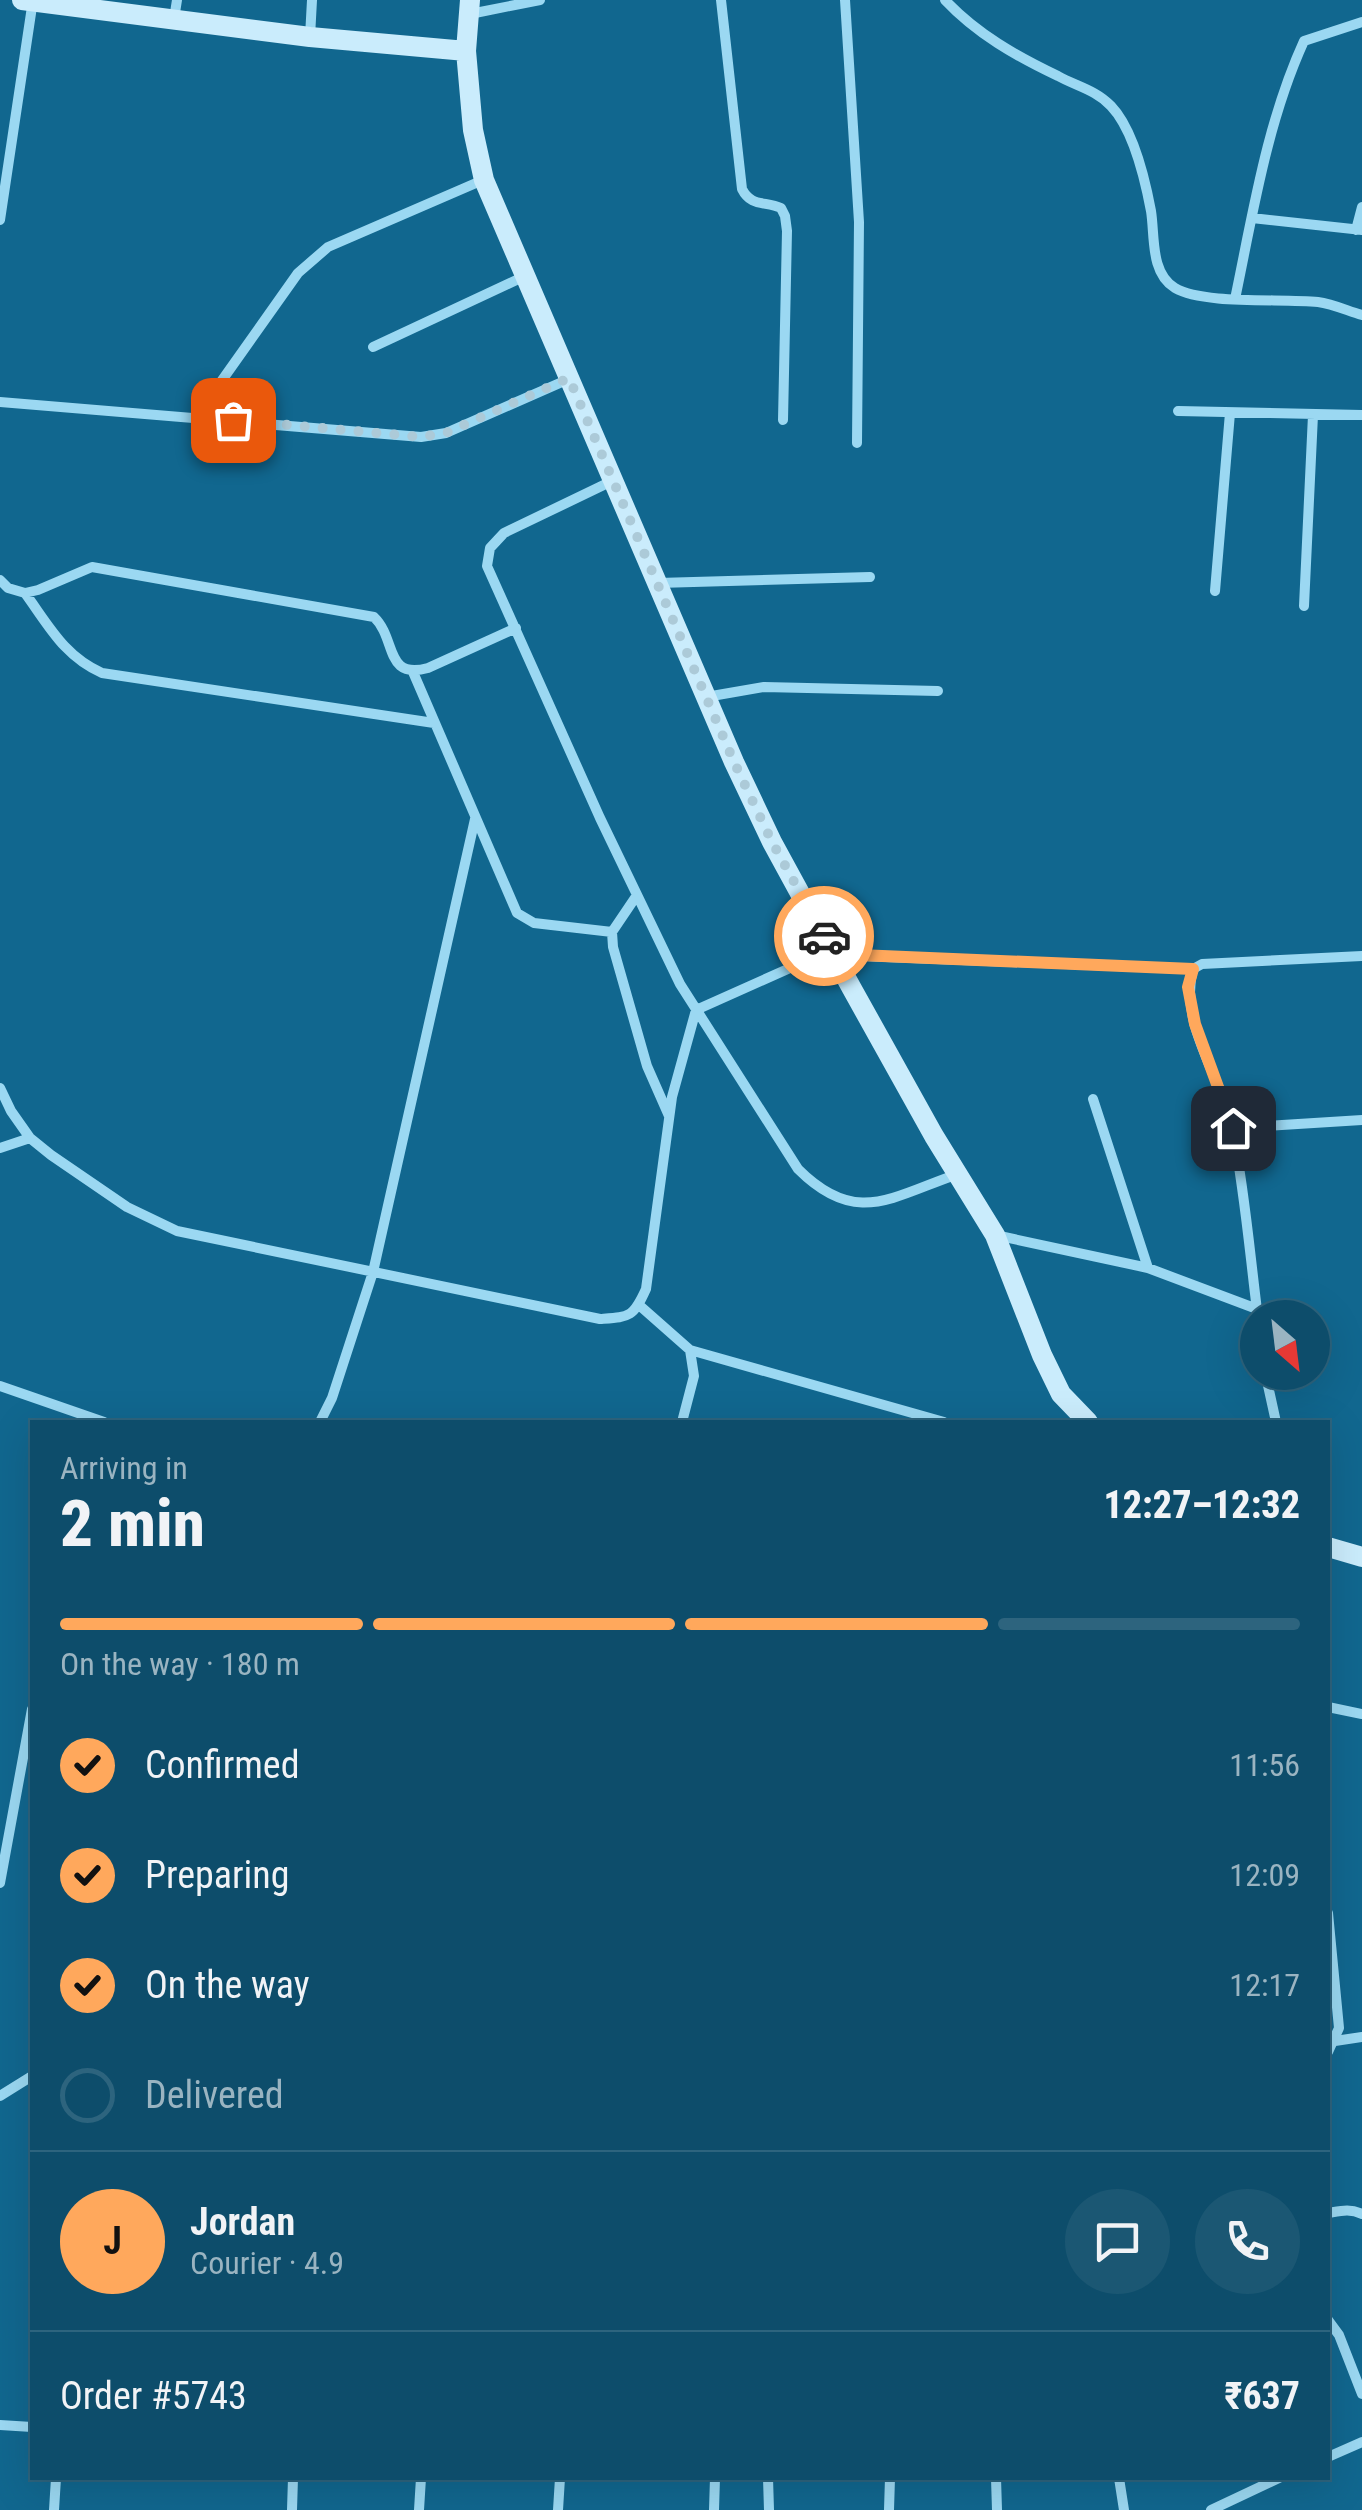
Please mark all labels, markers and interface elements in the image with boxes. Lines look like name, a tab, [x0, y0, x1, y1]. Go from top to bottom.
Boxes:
pin	[191, 378, 276, 463]
icon: bag	[206, 393, 261, 448]
courier	[774, 886, 874, 986]
icon: car	[797, 909, 852, 964]
pin	[1191, 1086, 1276, 1171]
icon: home	[1206, 1101, 1261, 1156]
north arrow	[1240, 1300, 1330, 1390]
map controls	[1240, 1300, 1330, 1390]
text: Arriving in	[60, 1449, 188, 1487]
text: 12:27–12:32	[1103, 1483, 1300, 1527]
text: 2 min	[60, 1486, 205, 1562]
text: On the way · 180 m	[60, 1645, 300, 1683]
icon: check	[60, 1738, 115, 1793]
text: Confirmed	[145, 1743, 300, 1787]
text: 11:56	[1229, 1746, 1300, 1784]
icon: check	[60, 1848, 115, 1903]
text: Preparing	[145, 1853, 290, 1897]
text: 12:09	[1229, 1856, 1300, 1894]
icon: check	[60, 1958, 115, 2013]
text: On the way	[145, 1963, 310, 2007]
text: 12:17	[1229, 1966, 1300, 2004]
text: Delivered	[145, 2073, 284, 2117]
button: chat	[1065, 2189, 1170, 2294]
button: phone	[1195, 2189, 1300, 2294]
text: Jordan	[190, 2200, 295, 2244]
text: J	[103, 2219, 122, 2263]
text: Courier · 4.9	[190, 2244, 344, 2282]
text: Order #5743	[60, 2374, 247, 2418]
text: ₹637	[1224, 2374, 1300, 2418]

